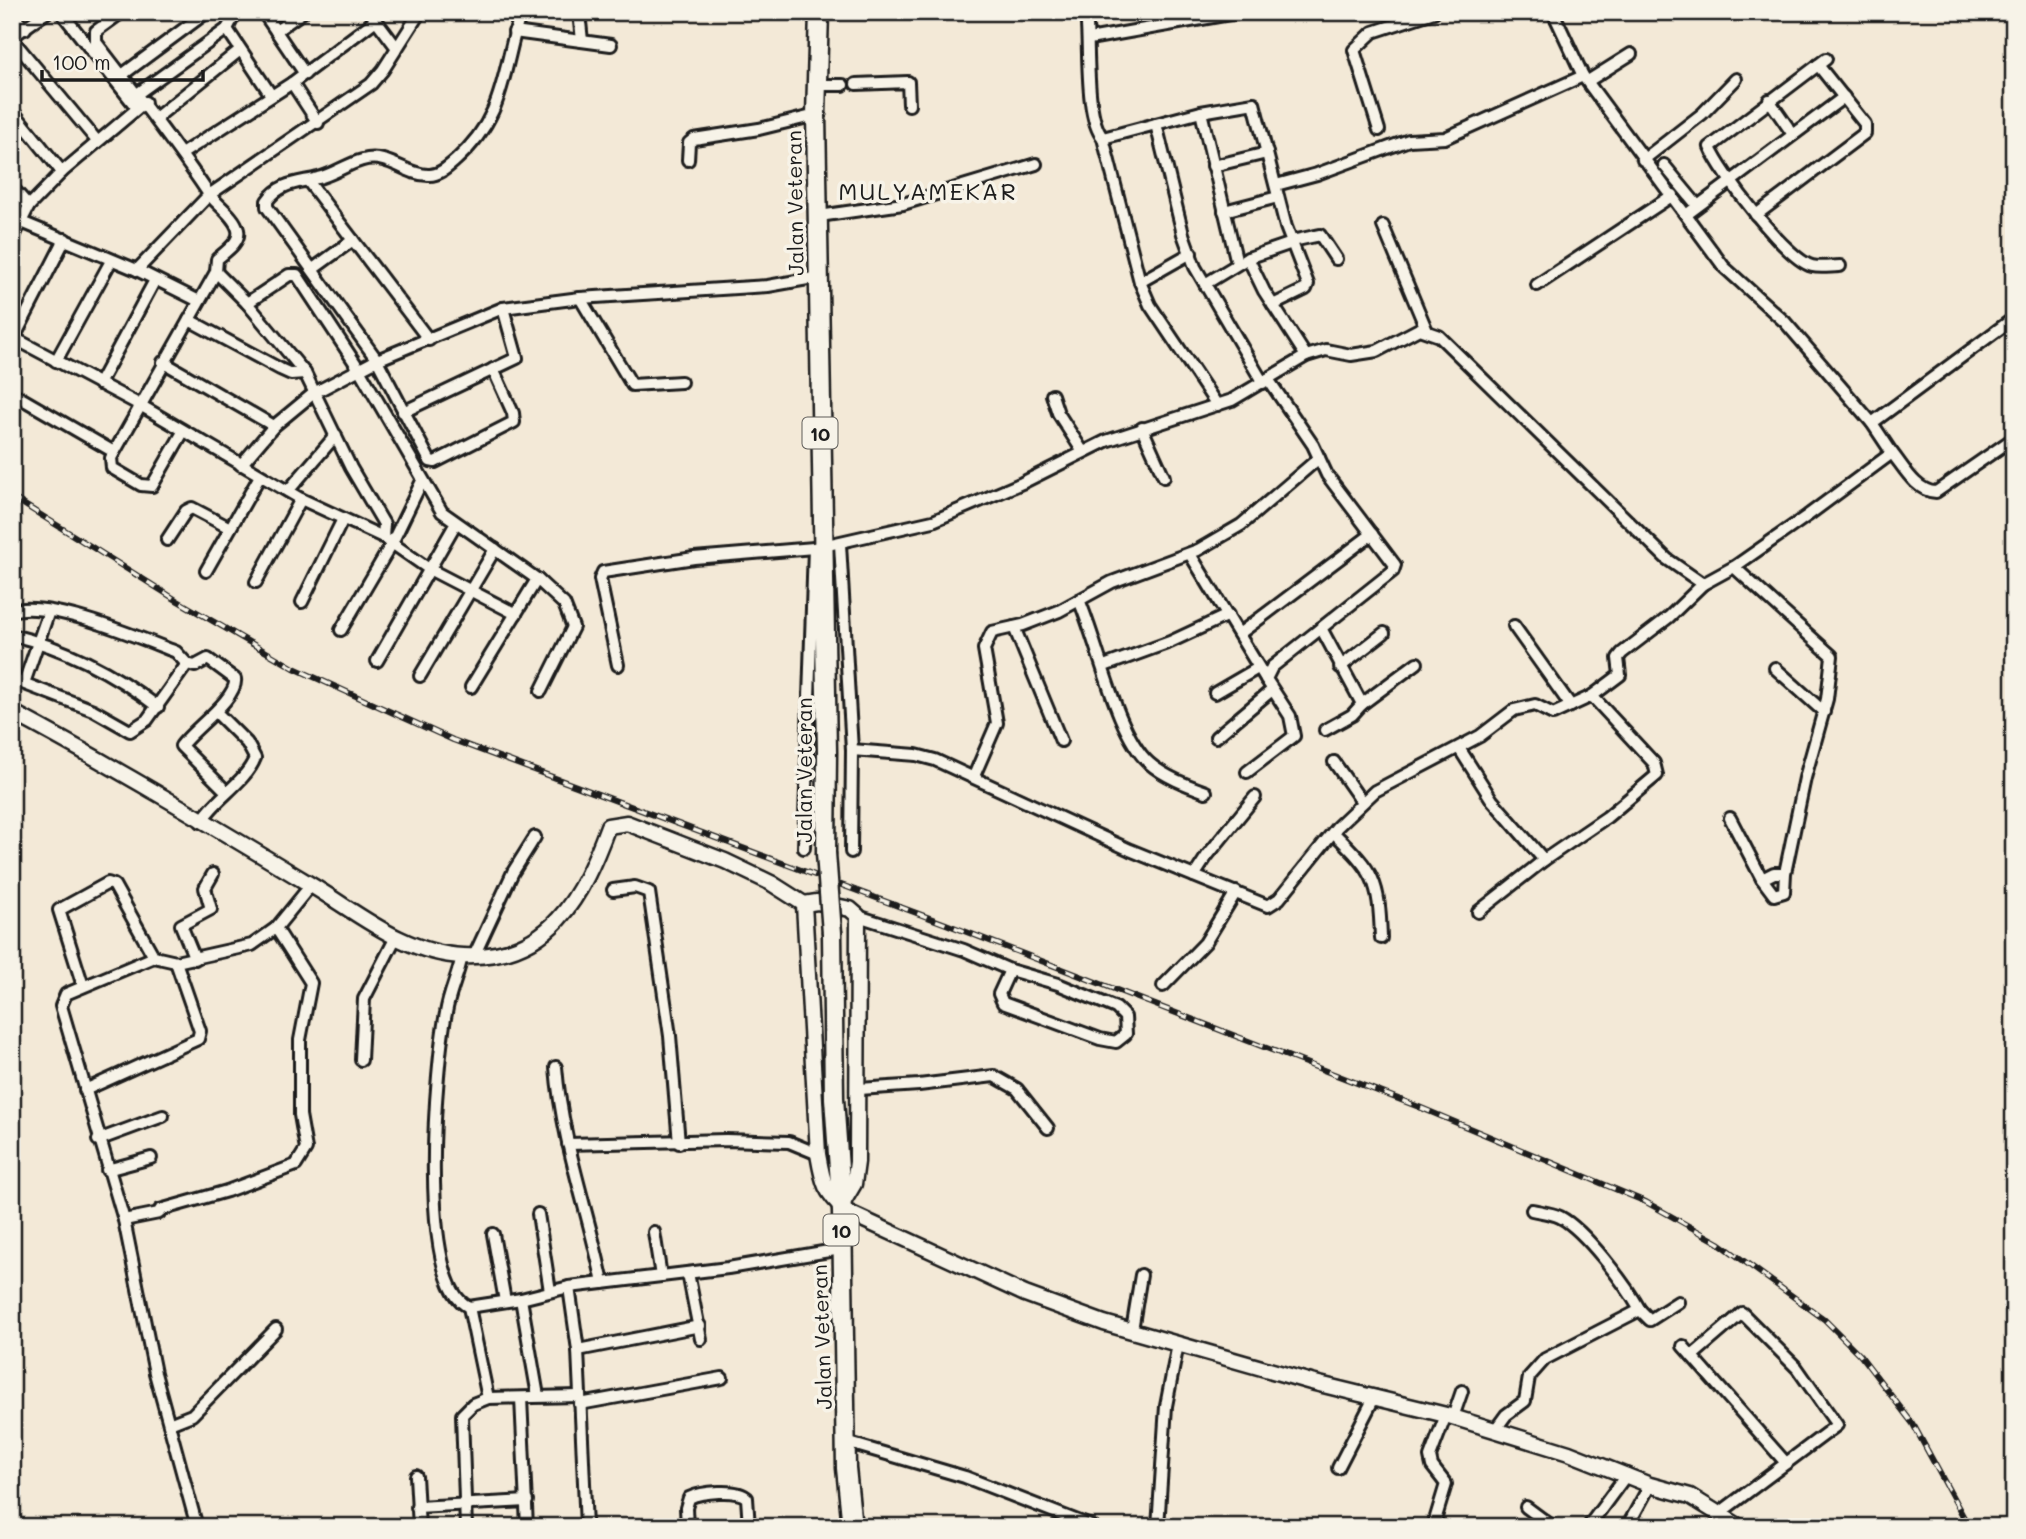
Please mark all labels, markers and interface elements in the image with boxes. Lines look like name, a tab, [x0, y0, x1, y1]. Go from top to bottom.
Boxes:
scale bar	[42, 38, 203, 82]
text: 100 m	[52, 48, 111, 75]
street label: Jalan Veteran	[779, 130, 809, 276]
district label: MULYAMEKAR	[838, 175, 1018, 206]
road number: 10	[802, 418, 838, 448]
street label: Jalan Veteran	[790, 697, 817, 843]
road number: 10	[824, 1214, 858, 1246]
street label: Jalan Veteran	[805, 1264, 837, 1410]

